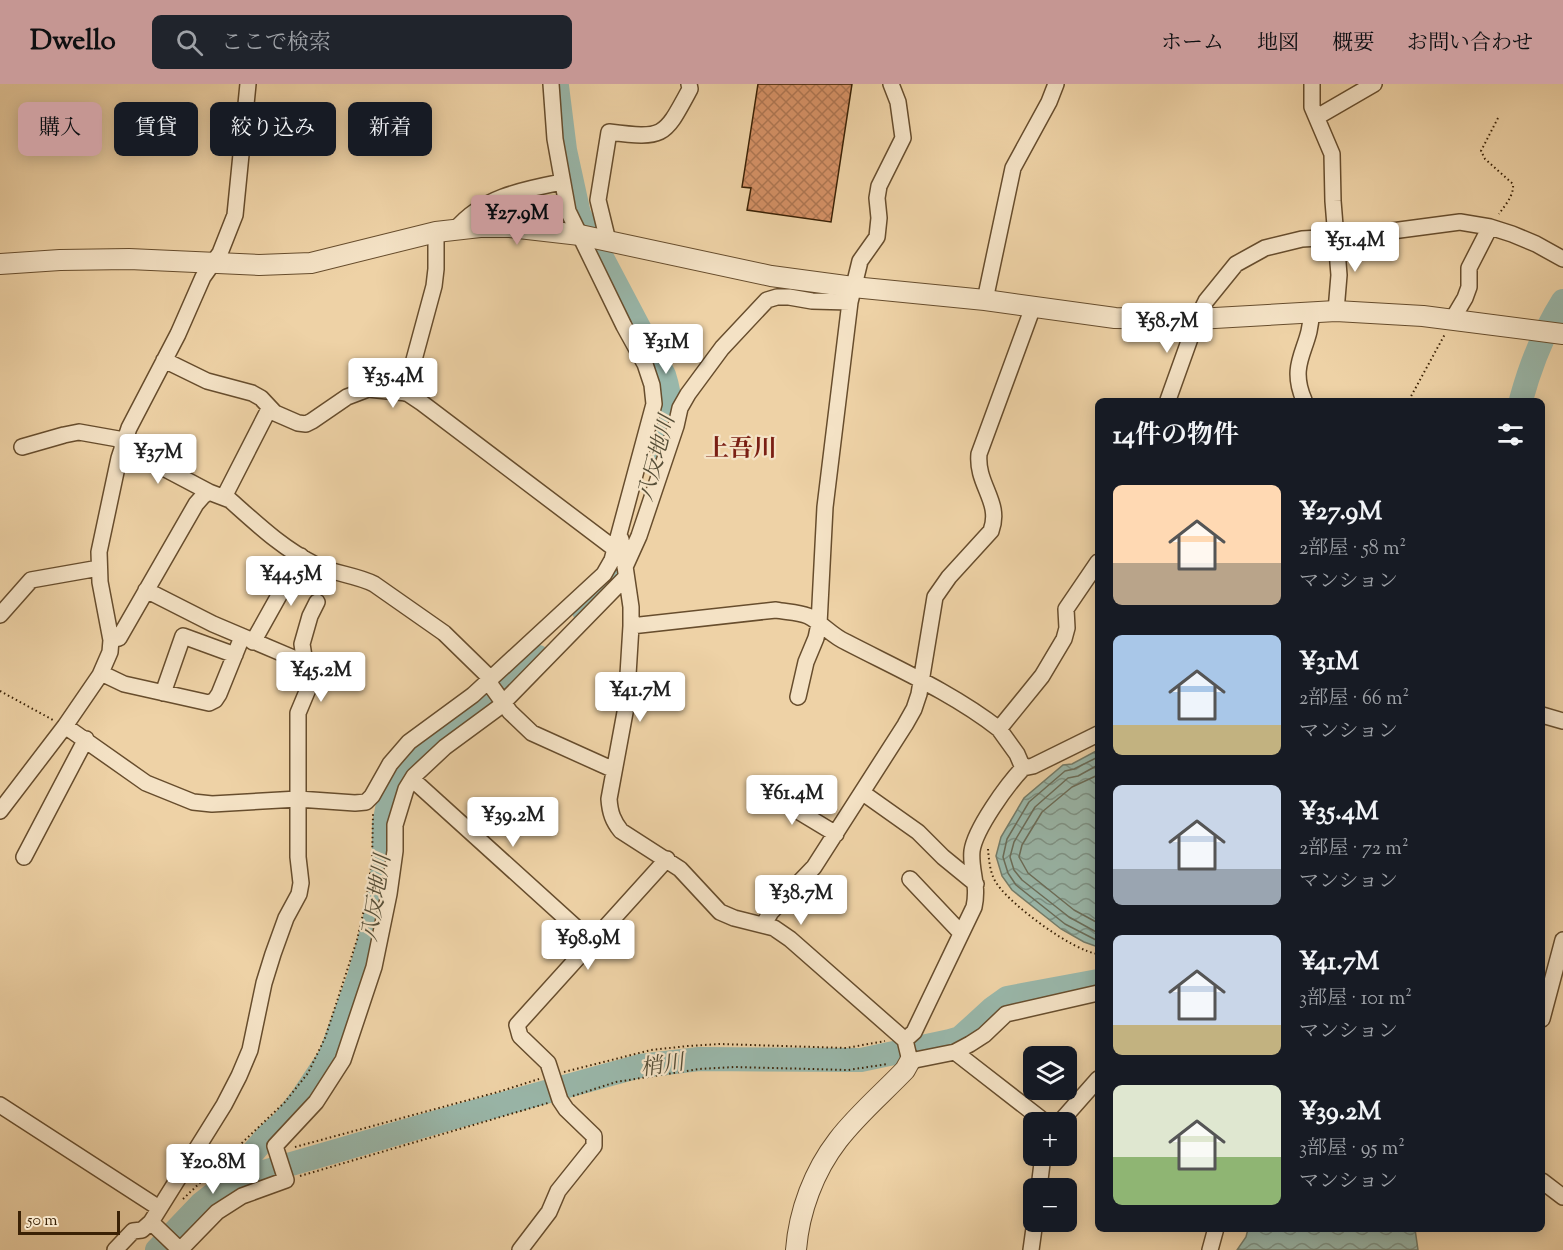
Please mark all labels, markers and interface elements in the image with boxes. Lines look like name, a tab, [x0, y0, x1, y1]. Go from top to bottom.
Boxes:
search box	[152, 15, 572, 69]
text: Dwello	[30, 22, 116, 62]
icon: search	[173, 26, 206, 59]
text: ここで検索	[221, 28, 331, 60]
text: ホーム	[1161, 29, 1224, 59]
text: 地図	[1257, 29, 1299, 59]
text: 概要	[1332, 29, 1374, 59]
text: お問い合わせ	[1407, 29, 1533, 59]
chip: 購入	[18, 102, 102, 156]
chip: 賃貸	[114, 102, 198, 156]
chip: 絞り込み	[210, 102, 336, 156]
chip: 新着	[348, 102, 432, 156]
pin: ¥27.9M	[468, 195, 566, 246]
text: ¥27.9M	[485, 200, 549, 229]
pin: ¥51.4M	[1306, 222, 1404, 273]
text: ¥51.4M	[1325, 227, 1385, 256]
pin: ¥58.7M	[1118, 303, 1216, 354]
text: ¥58.7M	[1136, 308, 1198, 337]
pin: ¥31M	[630, 324, 702, 375]
text: ¥31M	[643, 329, 689, 358]
pin: ¥35.4M	[344, 358, 442, 409]
text: ¥35.4M	[362, 363, 424, 392]
water label: 八反地川	[631, 410, 685, 505]
text: 14件の物件	[1113, 418, 1239, 455]
icon: filters	[1494, 418, 1527, 451]
district label: 上吾川	[705, 433, 777, 467]
pin: ¥37M	[122, 434, 194, 485]
text: ¥37M	[133, 439, 183, 468]
text: ¥27.9M	[1299, 494, 1382, 531]
icon: home	[1161, 509, 1233, 581]
text: 2部屋 · 58 m²	[1299, 535, 1406, 564]
pin: ¥44.5M	[242, 556, 340, 607]
text: ¥44.5M	[260, 561, 322, 590]
text: マンション	[1299, 568, 1398, 597]
text: ¥31M	[1299, 644, 1359, 681]
pin: ¥45.2M	[272, 652, 370, 703]
text: ¥45.2M	[290, 657, 352, 686]
icon: home	[1161, 659, 1233, 731]
pin: ¥41.7M	[591, 672, 689, 723]
text: ¥41.7M	[609, 677, 671, 706]
text: 2部屋 · 66 m²	[1299, 685, 1409, 714]
text: マンション	[1299, 718, 1398, 747]
pin: ¥61.4M	[743, 775, 841, 826]
text: ¥61.4M	[760, 780, 824, 809]
text: ¥35.4M	[1299, 794, 1379, 831]
pin: ¥39.2M	[464, 797, 562, 848]
text: ¥39.2M	[481, 802, 545, 831]
icon: home	[1161, 809, 1233, 881]
text: 2部屋 · 72 m²	[1299, 835, 1409, 864]
water label: 八反地川	[355, 851, 401, 944]
text: マンション	[1299, 868, 1398, 897]
pin: ¥38.7M	[752, 875, 850, 926]
text: ¥38.7M	[769, 880, 833, 909]
pin: ¥98.9M	[539, 920, 637, 971]
text: ¥98.9M	[556, 925, 620, 954]
text: ¥41.7M	[1299, 944, 1379, 981]
icon: home	[1161, 959, 1233, 1031]
text: 3部屋 · 101 m²	[1299, 985, 1412, 1014]
text: マンション	[1299, 1018, 1398, 1047]
map controls	[1023, 1046, 1077, 1232]
button: layers	[1023, 1046, 1077, 1100]
water label: 梢川	[638, 1047, 689, 1086]
text: ¥39.2M	[1299, 1094, 1381, 1131]
icon: home	[1161, 1109, 1233, 1181]
button: +	[1023, 1112, 1077, 1166]
text: 3部屋 · 95 m²	[1299, 1135, 1405, 1164]
pin: ¥20.8M	[164, 1144, 262, 1195]
text: ¥20.8M	[180, 1149, 246, 1178]
text: マンション	[1299, 1168, 1398, 1197]
button: −	[1023, 1178, 1077, 1232]
scale bar	[18, 1208, 120, 1236]
text: 50 m	[27, 1210, 58, 1233]

